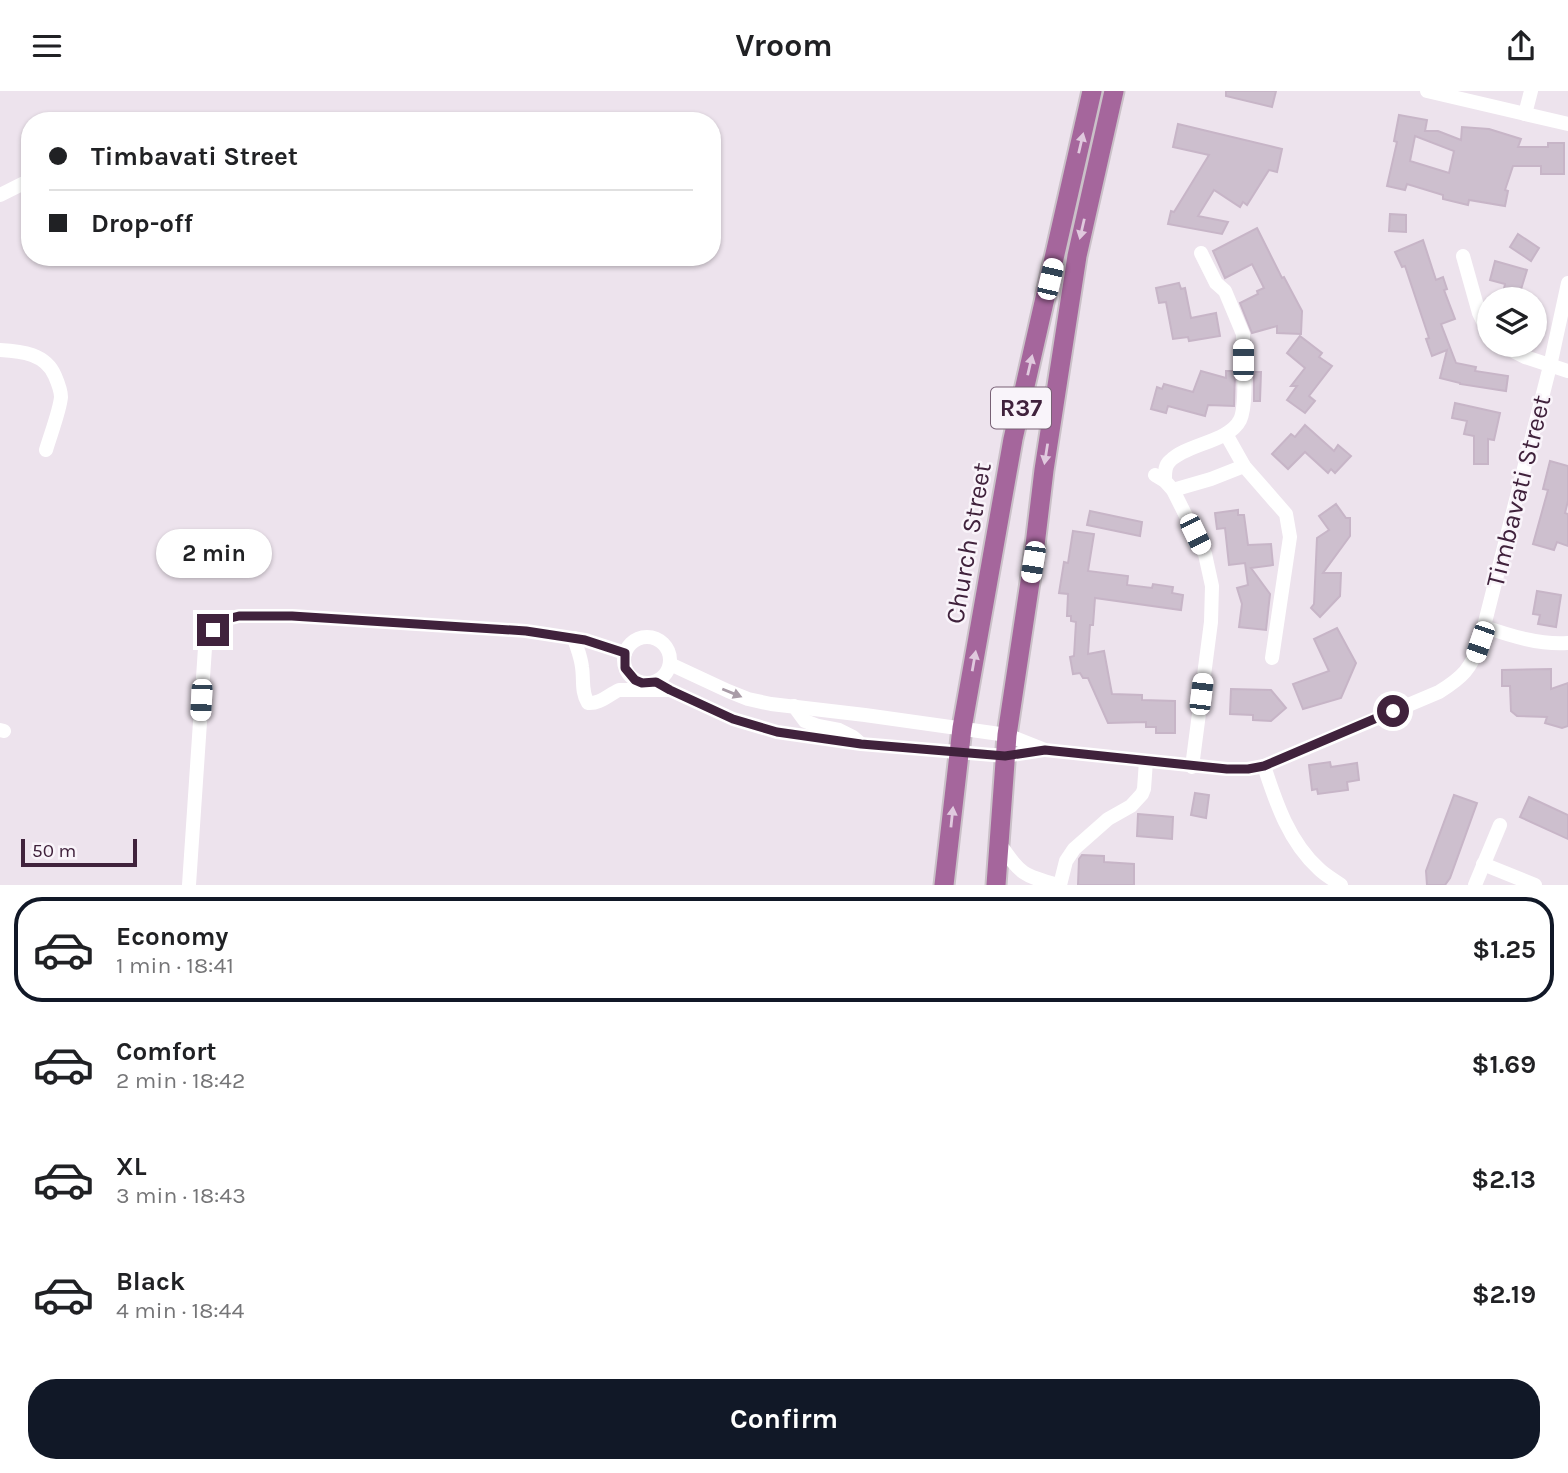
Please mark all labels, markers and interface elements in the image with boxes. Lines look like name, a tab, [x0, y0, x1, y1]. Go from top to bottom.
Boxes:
icon: menu	[28, 27, 66, 65]
text: Vroom	[735, 27, 833, 64]
icon: share	[1502, 27, 1540, 65]
one-way arrow	[1075, 132, 1086, 154]
text: Timbavati Street	[91, 141, 298, 172]
text: Drop-off	[91, 208, 193, 239]
one-way arrow	[1077, 218, 1088, 240]
car	[1036, 256, 1065, 302]
map controls	[1477, 287, 1547, 357]
button: layers	[1477, 287, 1547, 357]
car	[1233, 339, 1254, 381]
one-way arrow	[1025, 354, 1036, 376]
road number: R37	[991, 387, 1051, 429]
street label: Timbavati Street	[1480, 391, 1557, 591]
one-way arrow	[1040, 443, 1051, 465]
street label: Church Street	[939, 460, 998, 626]
car	[1177, 511, 1214, 557]
callout: 2 min	[155, 529, 271, 577]
text: 2 min	[182, 540, 246, 567]
car	[1020, 540, 1047, 584]
route end	[197, 614, 229, 646]
car	[1464, 619, 1497, 665]
one-way arrow	[969, 650, 980, 672]
car	[1189, 672, 1214, 716]
car	[190, 678, 213, 722]
one-way arrow	[722, 687, 743, 698]
route start	[1377, 695, 1409, 727]
one-way arrow	[947, 806, 958, 828]
scale bar	[21, 836, 136, 868]
text: 50 m	[32, 840, 76, 862]
icon: car	[32, 918, 95, 981]
text: Economy	[116, 921, 228, 952]
text: $1.25	[1472, 934, 1536, 965]
text: 1 min · 18:41	[116, 952, 234, 979]
icon: car	[32, 1033, 95, 1096]
text: Comfort	[116, 1036, 217, 1067]
text: $1.69	[1472, 1049, 1536, 1080]
text: 2 min · 18:42	[116, 1067, 245, 1094]
icon: car	[32, 1148, 95, 1211]
text: XL	[116, 1151, 147, 1182]
text: $2.13	[1471, 1164, 1536, 1195]
text: 3 min · 18:43	[116, 1182, 246, 1209]
icon: car	[32, 1263, 95, 1326]
text: Black	[116, 1266, 185, 1297]
text: $2.19	[1472, 1279, 1536, 1310]
text: 4 min · 18:44	[116, 1297, 244, 1324]
button: Confirm	[28, 1379, 1540, 1459]

